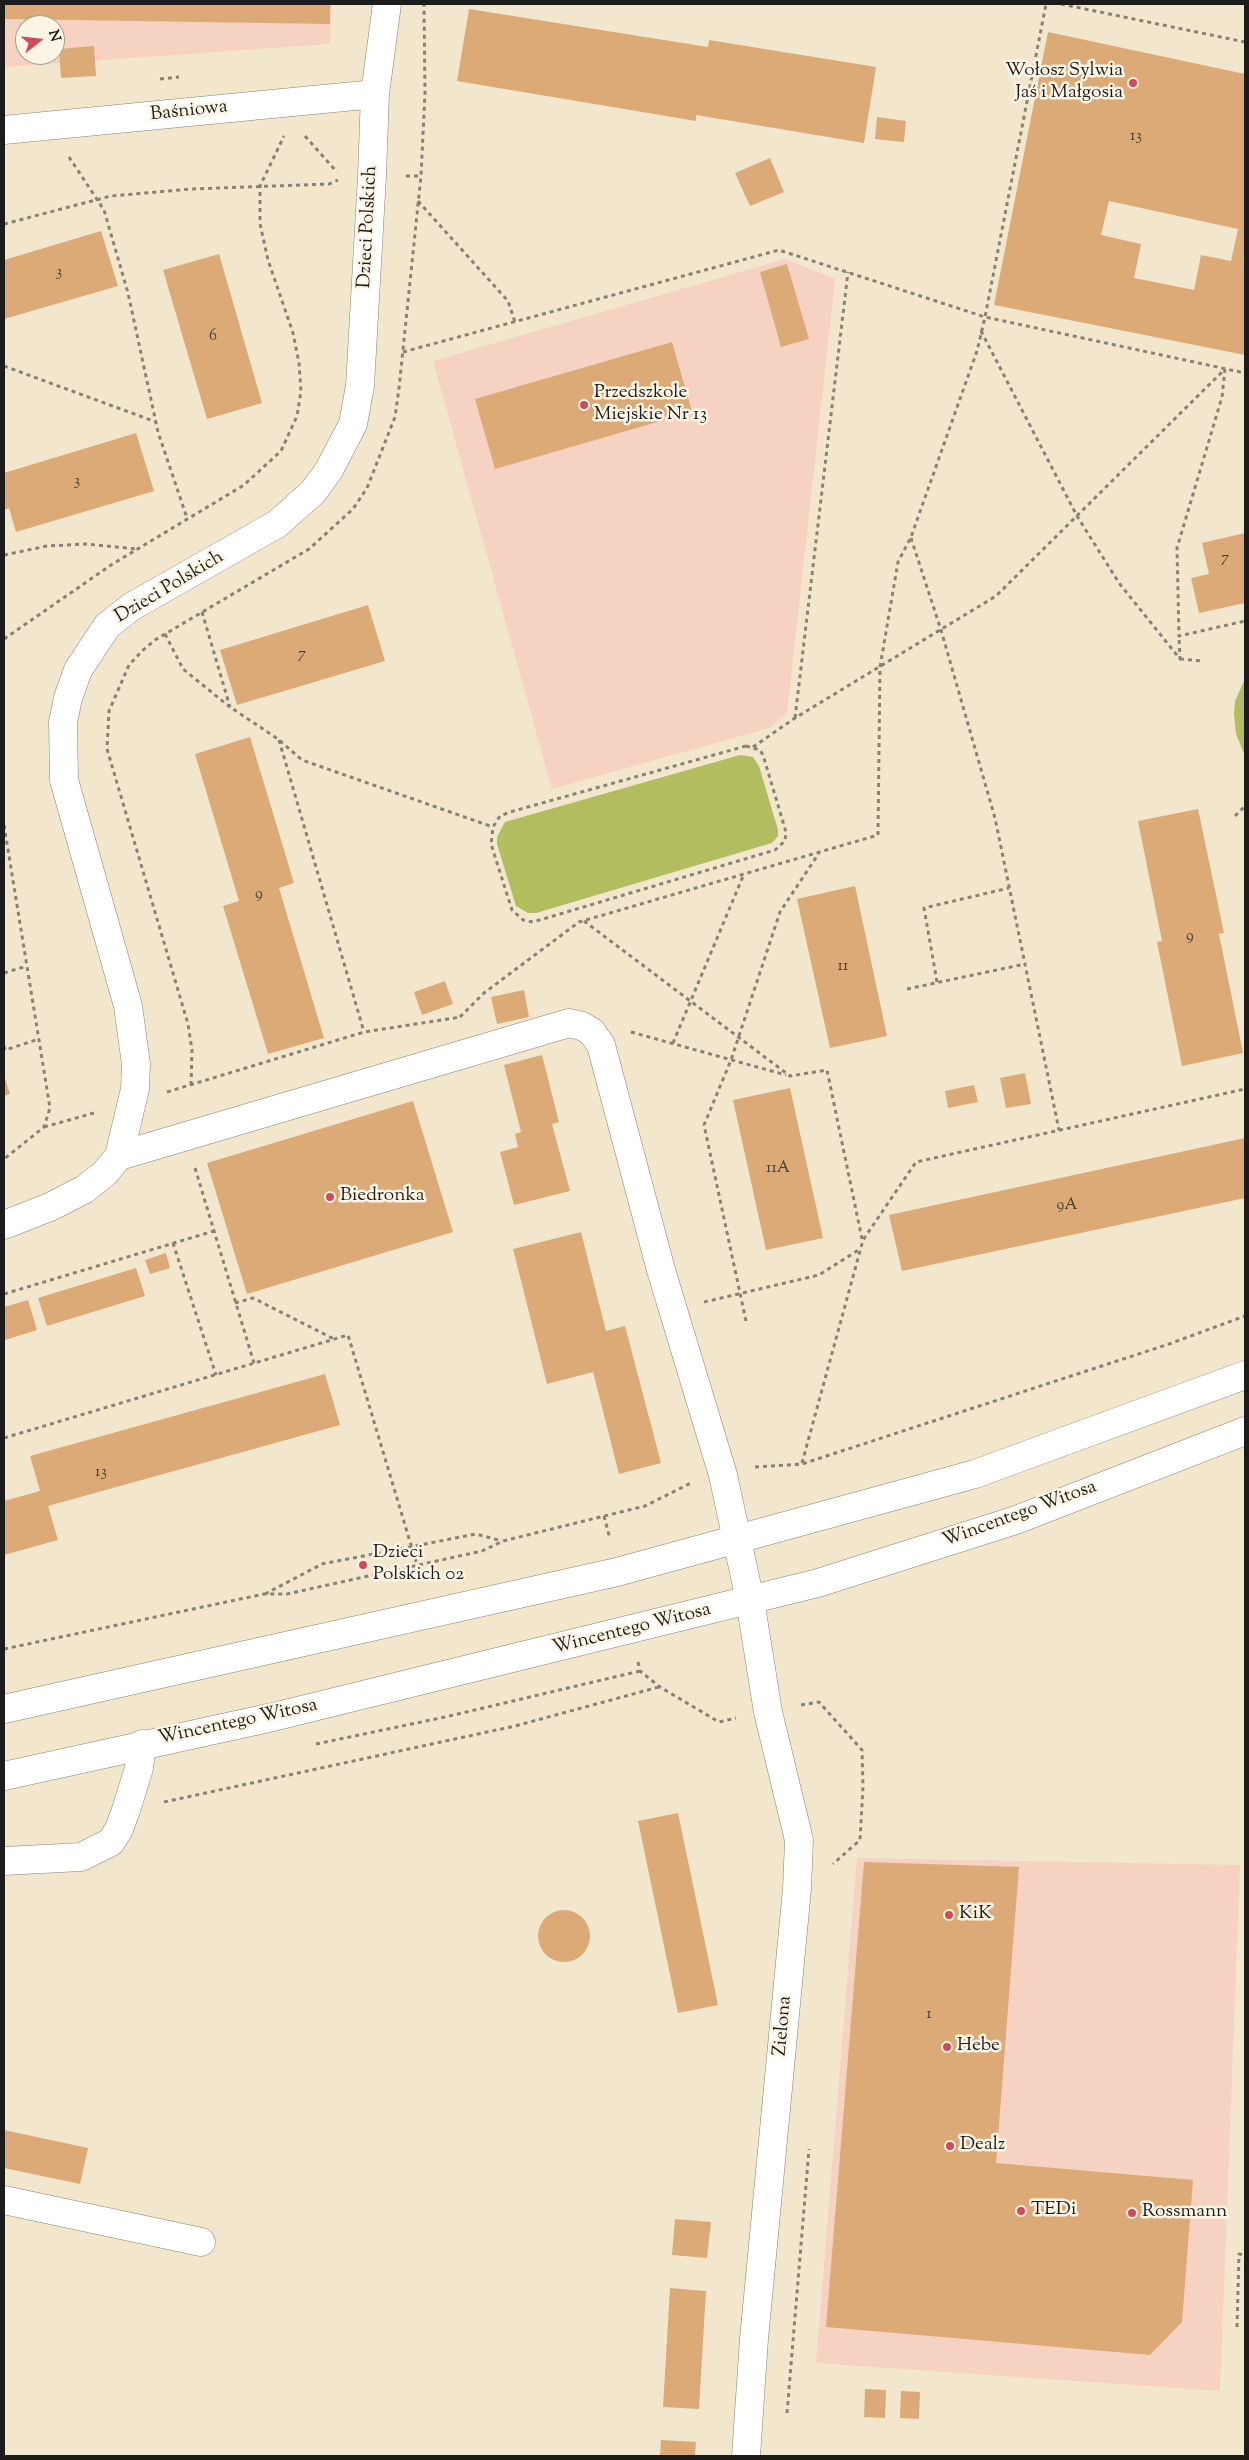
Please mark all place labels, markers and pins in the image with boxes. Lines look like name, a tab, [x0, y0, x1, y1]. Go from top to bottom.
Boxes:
place label: Wołosz Sylwia Jaś i Małgosia	[1005, 61, 1123, 105]
marker: Wołosz Sylwia Jaś i Małgosia	[1127, 77, 1139, 89]
place label: Przedszkole Miejskie Nr 13	[594, 383, 707, 427]
marker: Przedszkole Miejskie Nr 13	[578, 399, 590, 411]
place label: Biedronka	[340, 1186, 425, 1208]
marker: Biedronka	[324, 1191, 336, 1203]
place label: Dzieci Polskich 02	[373, 1543, 464, 1587]
marker: Dzieci Polskich 02	[357, 1559, 369, 1571]
place label: KiK	[959, 1904, 992, 1926]
marker: KiK	[943, 1909, 955, 1921]
place label: Hebe	[957, 2036, 1000, 2058]
marker: Hebe	[941, 2041, 953, 2053]
place label: Dealz	[960, 2135, 1005, 2157]
marker: Dealz	[944, 2140, 956, 2152]
place label: TEDi	[1031, 2200, 1076, 2222]
place label: Rossmann	[1142, 2202, 1227, 2224]
marker: TEDi	[1015, 2205, 1027, 2217]
marker: Rossmann	[1126, 2207, 1138, 2219]

